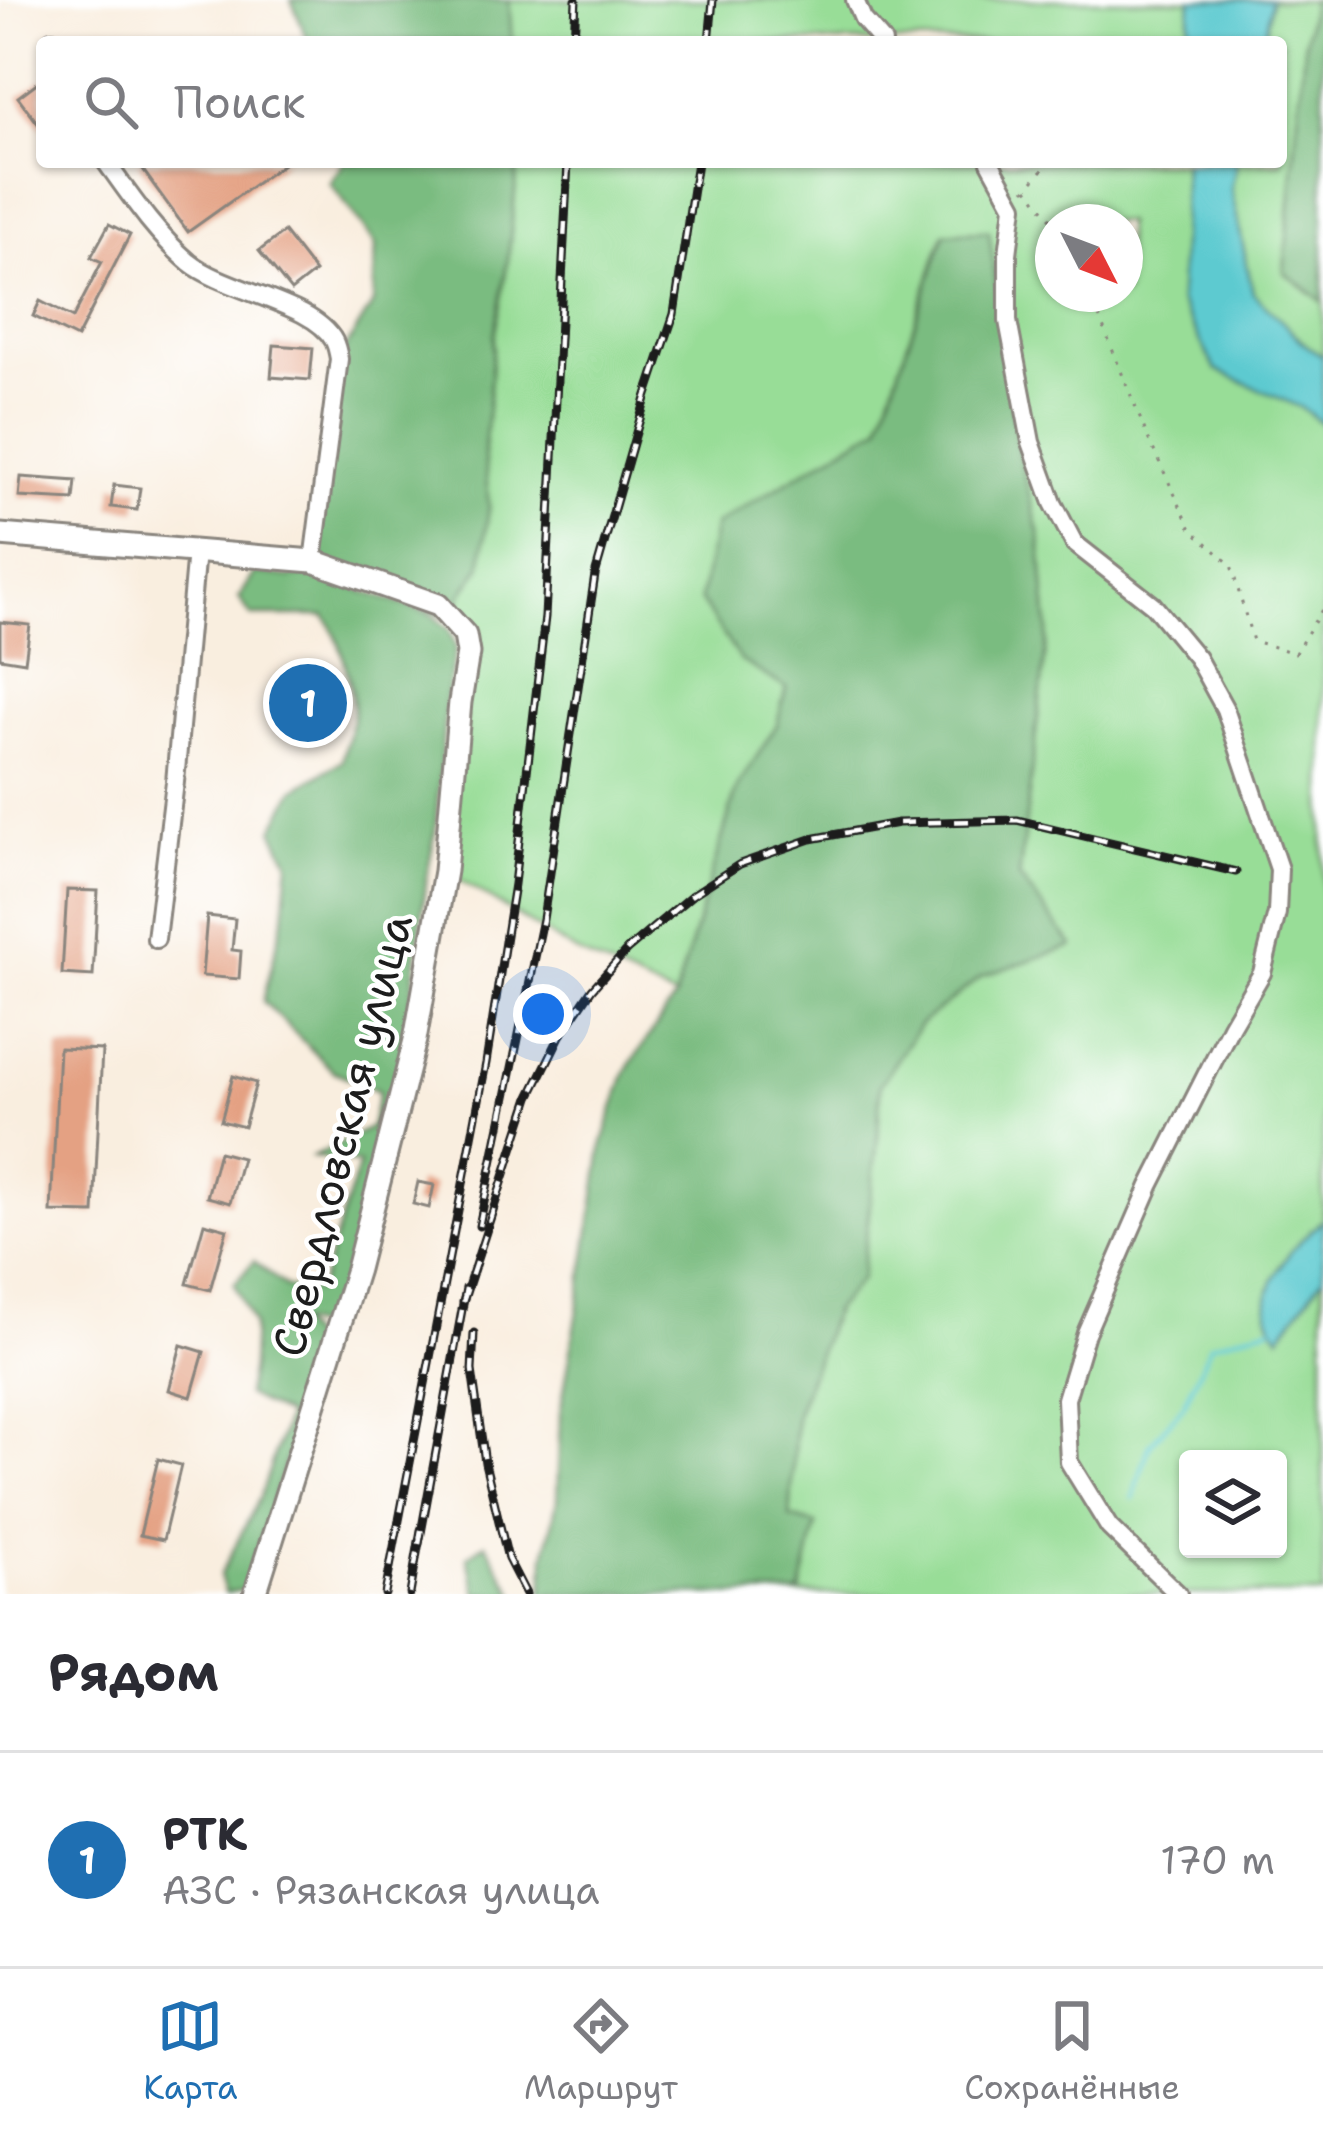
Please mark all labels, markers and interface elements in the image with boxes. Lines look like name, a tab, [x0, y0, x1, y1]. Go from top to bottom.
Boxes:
search box	[36, 36, 1287, 168]
icon: search	[78, 69, 144, 135]
text: Поиск	[174, 72, 305, 132]
north arrow	[1035, 204, 1143, 312]
pin: 1	[269, 658, 347, 748]
street label: Свердловская улица	[258, 907, 426, 1363]
your location	[513, 984, 573, 1044]
map controls	[1179, 1450, 1287, 1558]
button: layers	[1179, 1450, 1287, 1558]
text: Рядом	[48, 1638, 219, 1706]
text: РТК	[162, 1804, 247, 1864]
text: 1	[78, 1834, 96, 1886]
text: 170 m	[1160, 1834, 1275, 1886]
text: АЗС · Рязанская улица	[162, 1864, 600, 1916]
tab: Карта	[143, 1993, 238, 2110]
tab: Маршрут	[524, 1993, 678, 2110]
tab: Сохранённые	[964, 1993, 1180, 2110]

